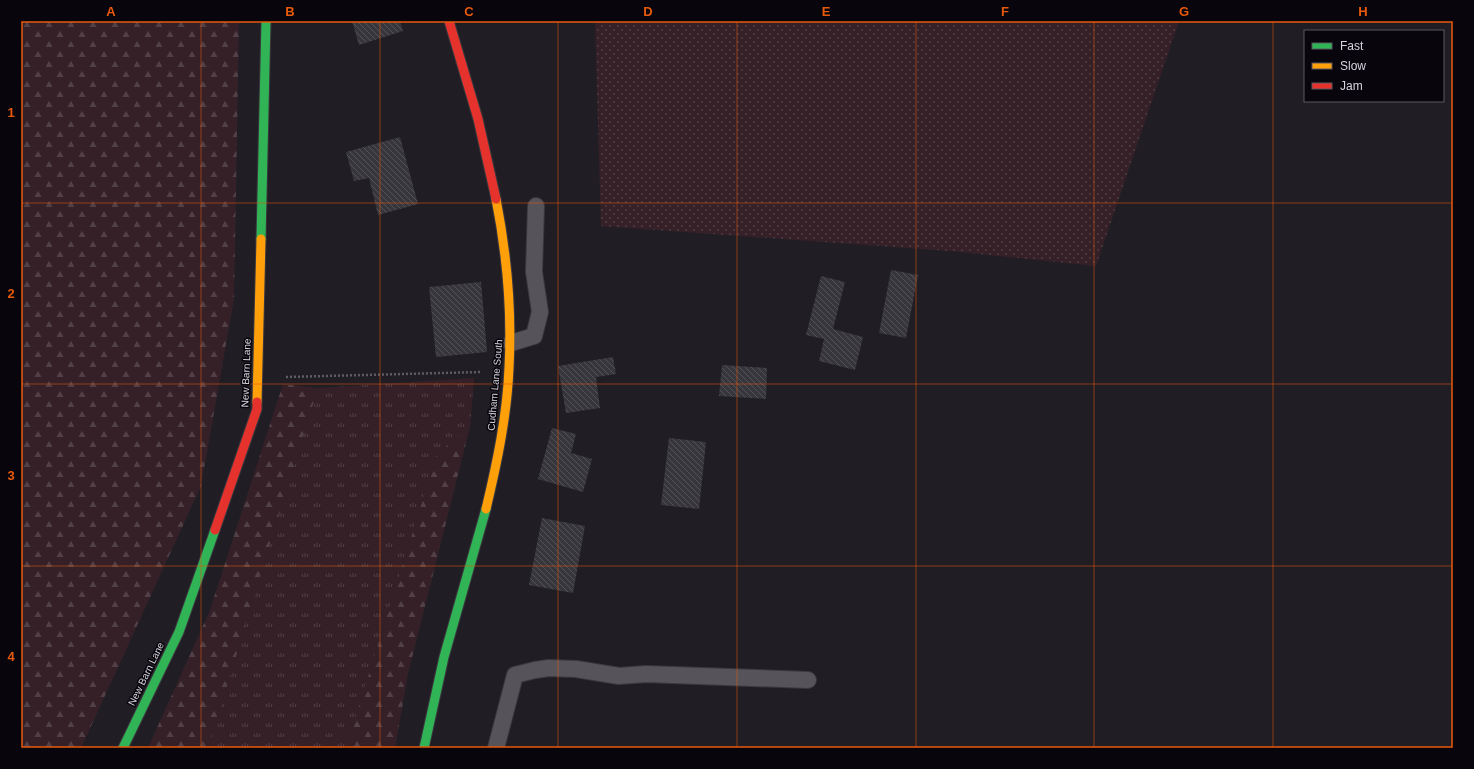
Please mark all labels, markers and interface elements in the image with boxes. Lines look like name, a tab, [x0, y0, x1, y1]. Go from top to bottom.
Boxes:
text: A	[106, 4, 116, 19]
text: B	[285, 4, 295, 19]
text: C	[464, 4, 474, 19]
text: D	[643, 4, 653, 19]
text: E	[822, 4, 831, 19]
text: F	[1001, 4, 1009, 19]
text: G	[1179, 4, 1189, 19]
text: H	[1358, 4, 1368, 19]
legend	[1304, 30, 1444, 102]
text: Fast	[1340, 39, 1364, 53]
text: Slow	[1340, 59, 1366, 73]
text: Jam	[1340, 79, 1363, 93]
text: 1	[7, 105, 15, 120]
text: 2	[7, 286, 15, 301]
street label: New Barn Lane	[239, 338, 253, 408]
street label: Cudham Lane South	[486, 339, 504, 431]
text: 3	[7, 468, 15, 483]
street label: New Barn Lane	[126, 640, 166, 707]
text: 4	[7, 649, 15, 664]

